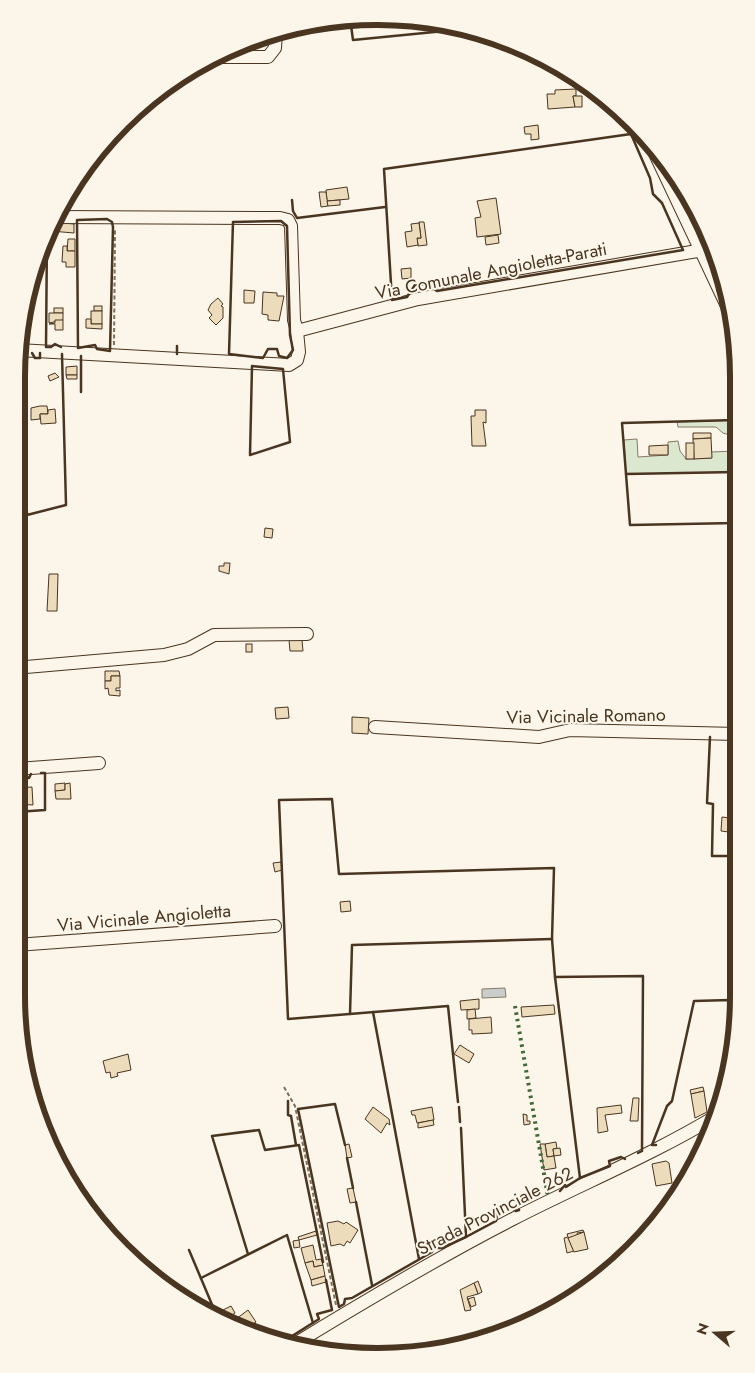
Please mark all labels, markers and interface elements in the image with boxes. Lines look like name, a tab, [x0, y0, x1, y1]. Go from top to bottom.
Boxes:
street label: Via Comunale Angioletta-Parati	[373, 236, 609, 306]
street label: Via Vicinale Romano	[506, 702, 666, 730]
street label: Via Vicinale Angioletta	[56, 897, 232, 939]
street label: Strada Provinciale 262	[412, 1160, 578, 1262]
north arrow	[690, 1308, 740, 1358]
text: N	[691, 1320, 714, 1337]

